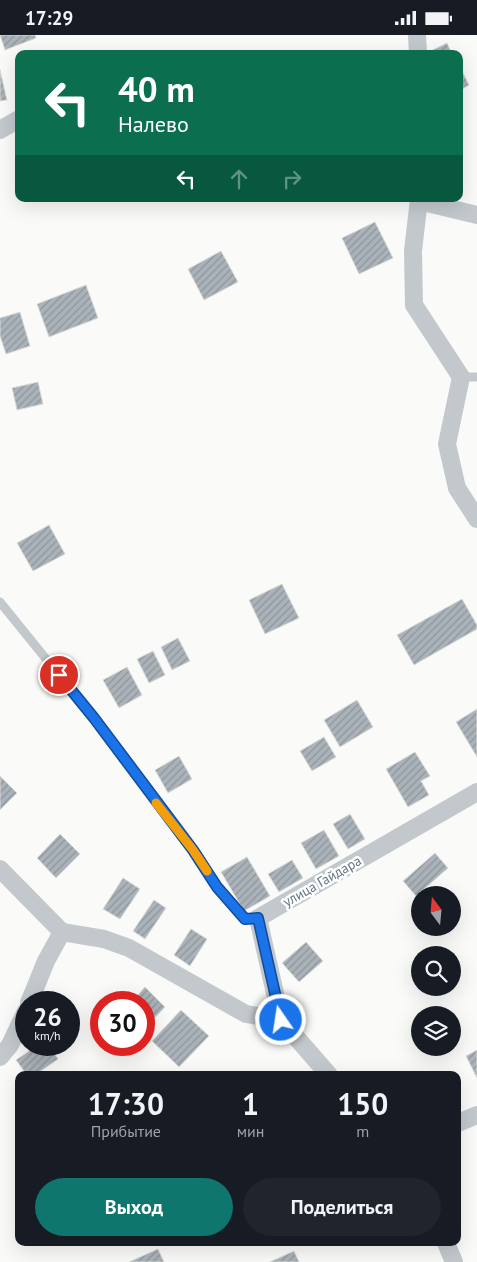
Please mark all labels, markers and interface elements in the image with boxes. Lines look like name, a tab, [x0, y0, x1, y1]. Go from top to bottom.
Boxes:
text: 17:29	[25, 6, 73, 30]
text: 40 m	[118, 66, 195, 112]
icon: left	[35, 70, 100, 135]
text: Налево	[118, 110, 189, 138]
icon: left	[172, 165, 200, 193]
icon: ahead	[225, 165, 253, 193]
icon: right	[278, 165, 306, 193]
pin	[38, 654, 80, 696]
icon: arrive	[45, 661, 73, 689]
street label: улица Гайдара	[280, 851, 364, 911]
north arrow	[411, 886, 461, 936]
map controls	[411, 886, 461, 1056]
button: search	[411, 946, 461, 996]
speed limit sign: 30	[90, 991, 155, 1056]
position arrow	[254, 993, 306, 1045]
text: 26	[33, 1001, 62, 1033]
button: layers	[411, 1006, 461, 1056]
text: km/h	[34, 1028, 61, 1043]
text: 17:30	[88, 1084, 164, 1123]
text: 1	[242, 1084, 259, 1123]
text: 150	[337, 1084, 388, 1123]
text: Прибытие	[91, 1121, 161, 1141]
text: мин	[237, 1121, 264, 1141]
text: m	[356, 1121, 369, 1141]
button: Выход	[35, 1178, 233, 1236]
button: Поделиться	[243, 1178, 441, 1236]

